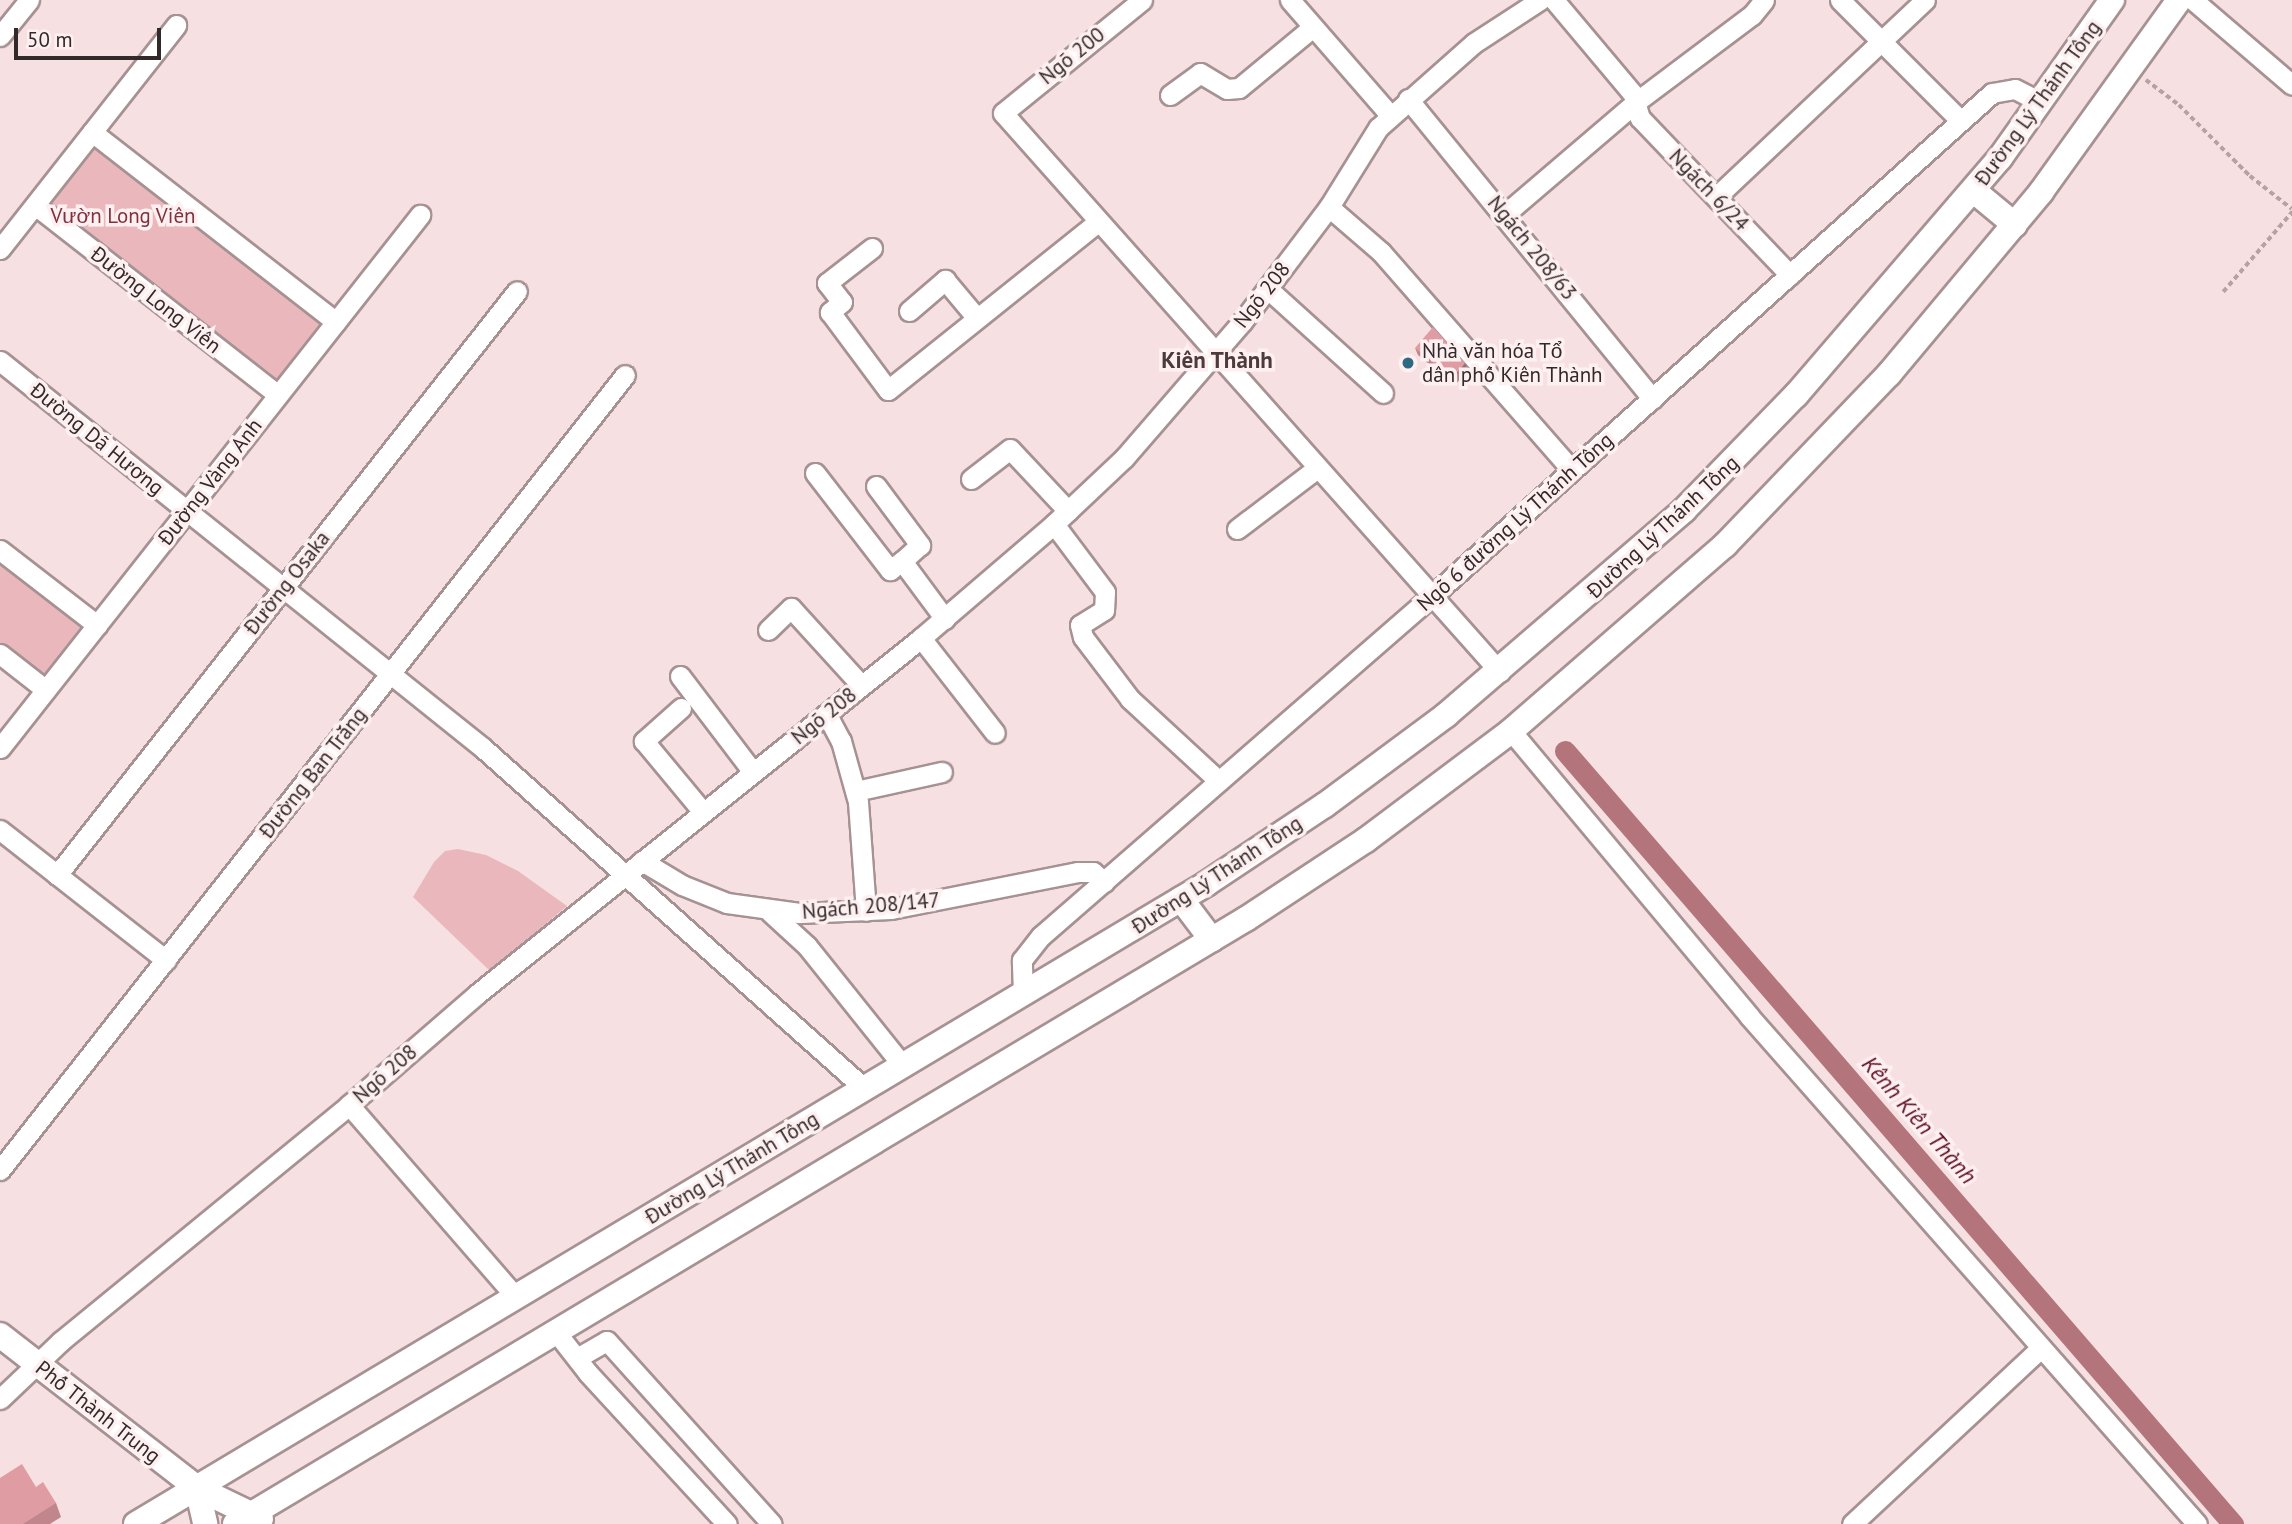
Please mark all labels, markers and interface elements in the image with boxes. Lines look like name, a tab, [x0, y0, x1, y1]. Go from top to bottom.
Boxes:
scale bar	[18, 14, 164, 58]
street label: Đường Lý Thánh Tông	[1969, 15, 2107, 191]
street label: Ngõ 200	[1034, 22, 1110, 90]
text: 50 m	[27, 26, 73, 53]
street label: Ngách 6/24	[1664, 144, 1754, 236]
street label: Ngách 208/63	[1482, 191, 1582, 305]
park label: Vườn Long Viên	[50, 203, 196, 229]
street label: Đường Long Viên	[86, 241, 226, 359]
street label: Ngõ 208	[1228, 257, 1296, 333]
place label: Nhà văn hóa Tổ dân phố Kiên Thành	[1422, 338, 1603, 388]
district label: Kiên Thành	[1161, 346, 1273, 374]
marker: Nhà văn hóa Tổ dân phố Kiên Thành	[1400, 355, 1416, 371]
street label: Đường Dã Hương	[25, 377, 169, 501]
street label: Đường Vàng Anh	[152, 413, 268, 551]
street label: Ngõ 6 đường Lý Thánh Tông	[1411, 427, 1619, 617]
street label: Đường Lý Thánh Tông	[1581, 450, 1745, 604]
street label: Đường Osaka	[239, 526, 335, 640]
street label: Ngõ 208	[786, 682, 862, 750]
street label: Đường Ban Trắng	[254, 702, 372, 844]
street label: Đường Lý Thánh Tông	[1126, 810, 1308, 940]
street label: Ngách 208/147	[801, 887, 941, 925]
street label: Ngõ 208	[348, 1039, 422, 1109]
water label: Kênh Kiên Thành	[1856, 1050, 1982, 1190]
street label: Đường Lý Thánh Tông	[640, 1106, 824, 1230]
street label: Phố Thành Trung	[30, 1355, 166, 1469]

